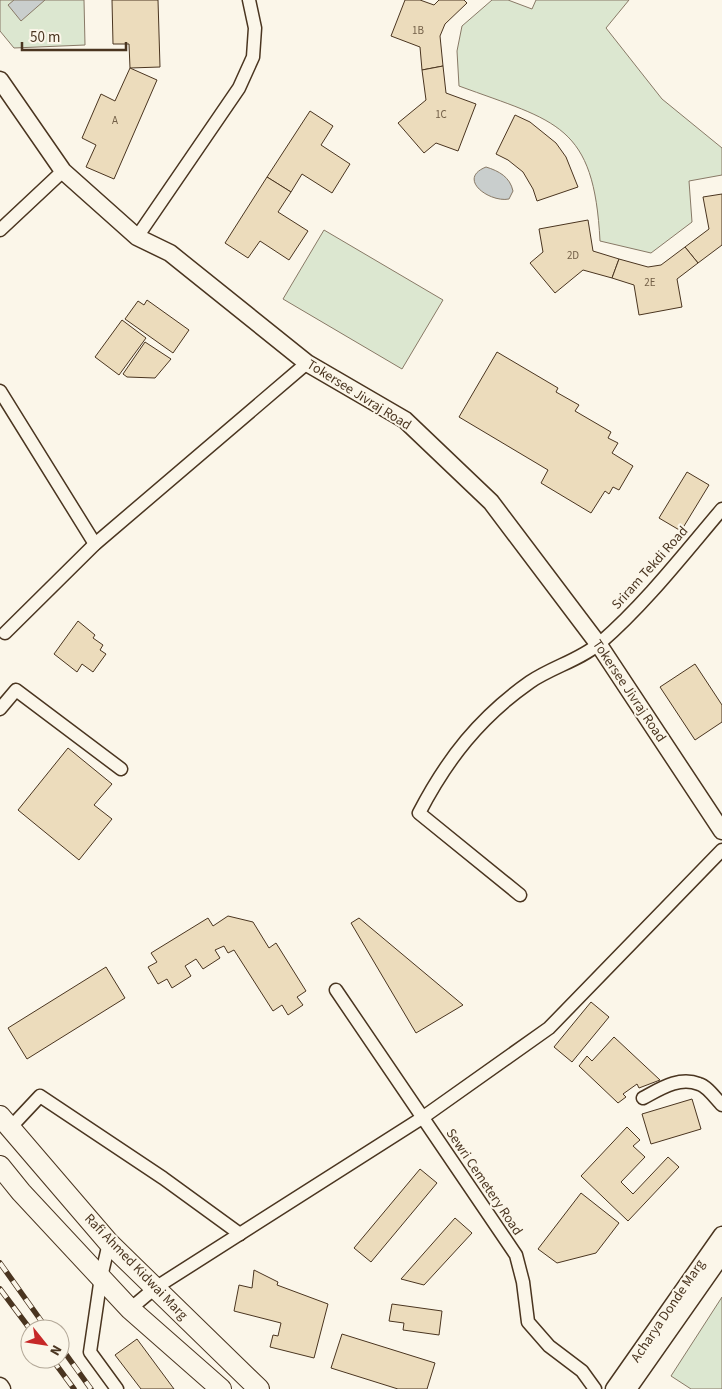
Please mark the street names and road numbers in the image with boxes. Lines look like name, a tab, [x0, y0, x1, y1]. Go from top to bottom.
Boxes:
street label: Tokersee Jivraj Road	[303, 355, 415, 435]
street label: Sriram Tekdi Road	[607, 522, 693, 614]
street label: Tokersee Jivraj Road	[587, 636, 671, 746]
street label: Sewri Cemetery Road	[441, 1125, 527, 1239]
street label: Rafi Ahmed Kidwai Marg	[80, 1209, 192, 1325]
street label: Acharya Donde Marg	[626, 1256, 710, 1366]

